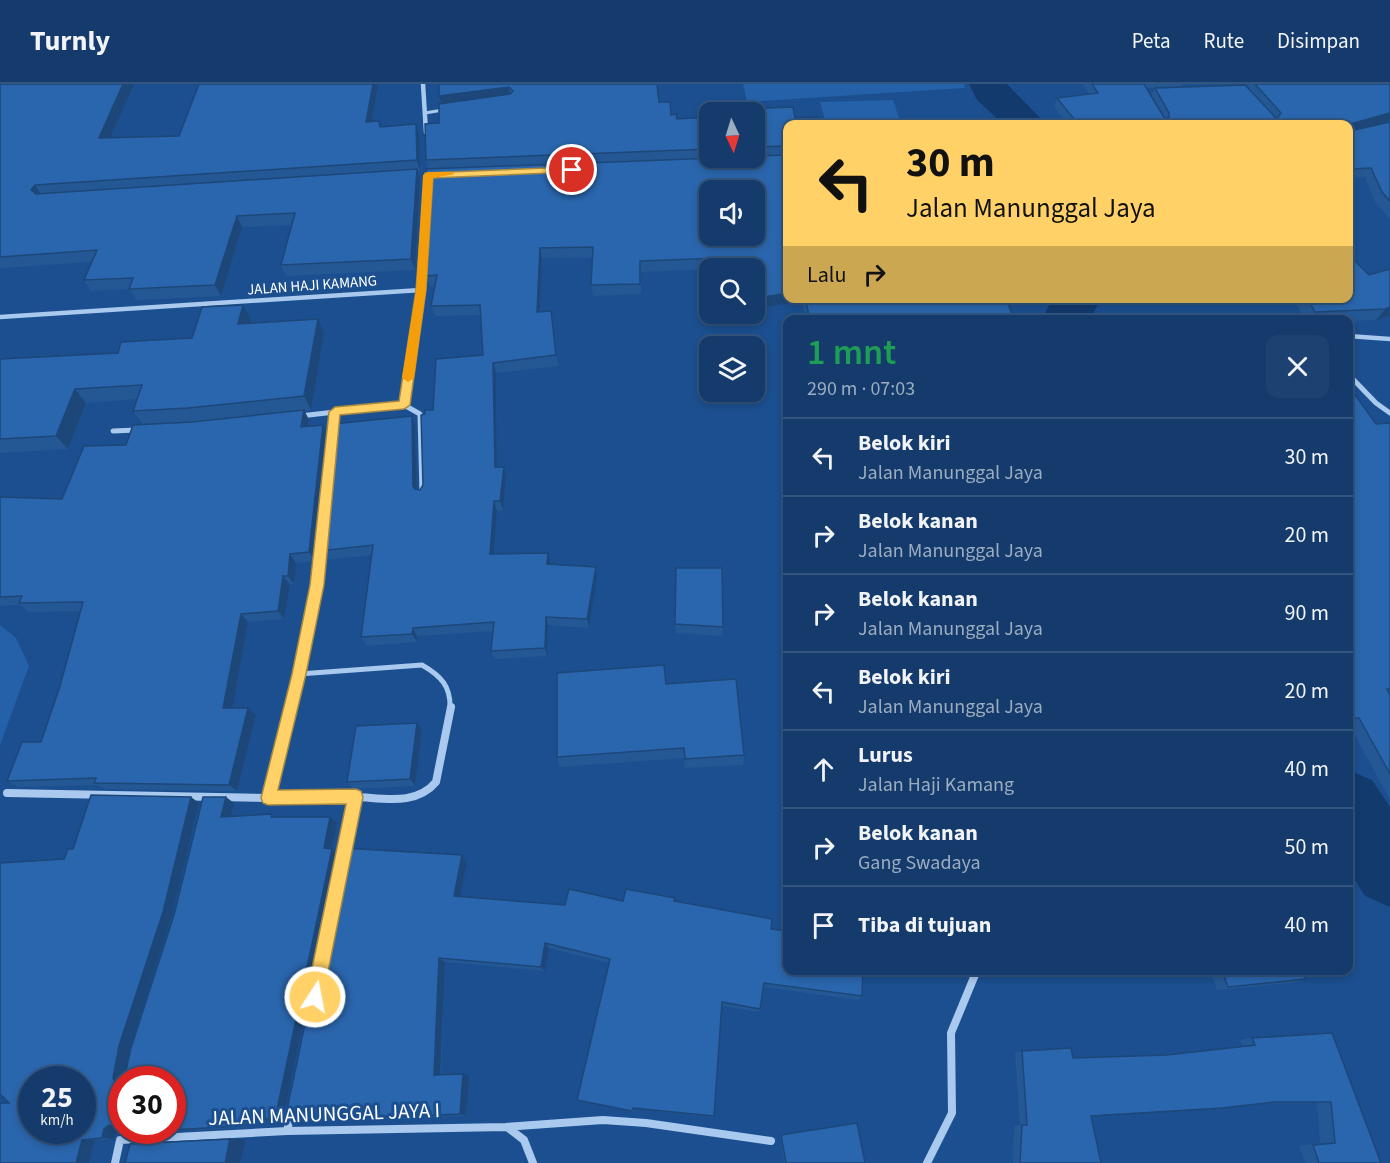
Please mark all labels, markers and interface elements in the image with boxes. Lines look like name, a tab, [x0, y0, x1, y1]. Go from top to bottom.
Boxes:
text: Turnly	[30, 21, 110, 61]
text: Peta	[1132, 26, 1170, 56]
text: Rute	[1203, 26, 1244, 56]
text: Disimpan	[1277, 26, 1360, 56]
north arrow	[699, 102, 765, 168]
map controls	[699, 102, 765, 402]
text: 30 m	[906, 133, 995, 193]
pin	[546, 144, 597, 195]
icon: left	[807, 144, 885, 222]
icon: arrive	[555, 153, 588, 186]
button: sound	[699, 180, 765, 246]
text: Jalan Manunggal Jaya	[906, 189, 1156, 228]
button: search	[699, 258, 765, 324]
icon: right	[858, 258, 891, 291]
text: Lalu	[807, 259, 846, 291]
street label: JALAN HAJI KAMANG	[246, 270, 378, 301]
text: 1 mnt	[807, 327, 896, 378]
button: close	[1266, 335, 1329, 398]
button: layers	[699, 336, 765, 402]
text: 290 m · 07:03	[807, 375, 915, 403]
text: Belok kiri	[858, 427, 951, 459]
icon: left	[807, 441, 840, 474]
text: 30 m	[1284, 441, 1329, 473]
text: Jalan Manunggal Jaya	[858, 459, 1043, 487]
text: Belok kanan	[858, 505, 978, 537]
icon: right	[807, 519, 840, 552]
text: 20 m	[1284, 519, 1329, 551]
text: Jalan Manunggal Jaya	[858, 537, 1043, 565]
text: Belok kanan	[858, 583, 978, 615]
icon: right	[807, 597, 840, 630]
text: 90 m	[1284, 597, 1329, 629]
text: Jalan Manunggal Jaya	[858, 615, 1043, 643]
text: Belok kiri	[858, 661, 951, 693]
icon: left	[807, 675, 840, 708]
text: 20 m	[1284, 675, 1329, 707]
text: Jalan Manunggal Jaya	[858, 693, 1043, 721]
text: Lurus	[858, 739, 913, 771]
icon: ahead	[807, 753, 840, 786]
text: 40 m	[1284, 753, 1329, 785]
text: Jalan Haji Kamang	[858, 771, 1014, 799]
text: Belok kanan	[858, 817, 978, 849]
icon: right	[807, 831, 840, 864]
text: 50 m	[1284, 831, 1329, 863]
text: Gang Swadaya	[858, 849, 981, 877]
icon: arrive	[807, 909, 840, 942]
text: Tiba di tujuan	[858, 909, 991, 941]
text: 40 m	[1284, 909, 1329, 941]
position arrow	[283, 965, 347, 1029]
speed limit sign: 30	[108, 1066, 186, 1144]
text: 25	[41, 1076, 73, 1119]
street label: JALAN MANUNGGAL JAYA I	[208, 1095, 440, 1133]
text: km/h	[40, 1110, 74, 1131]

